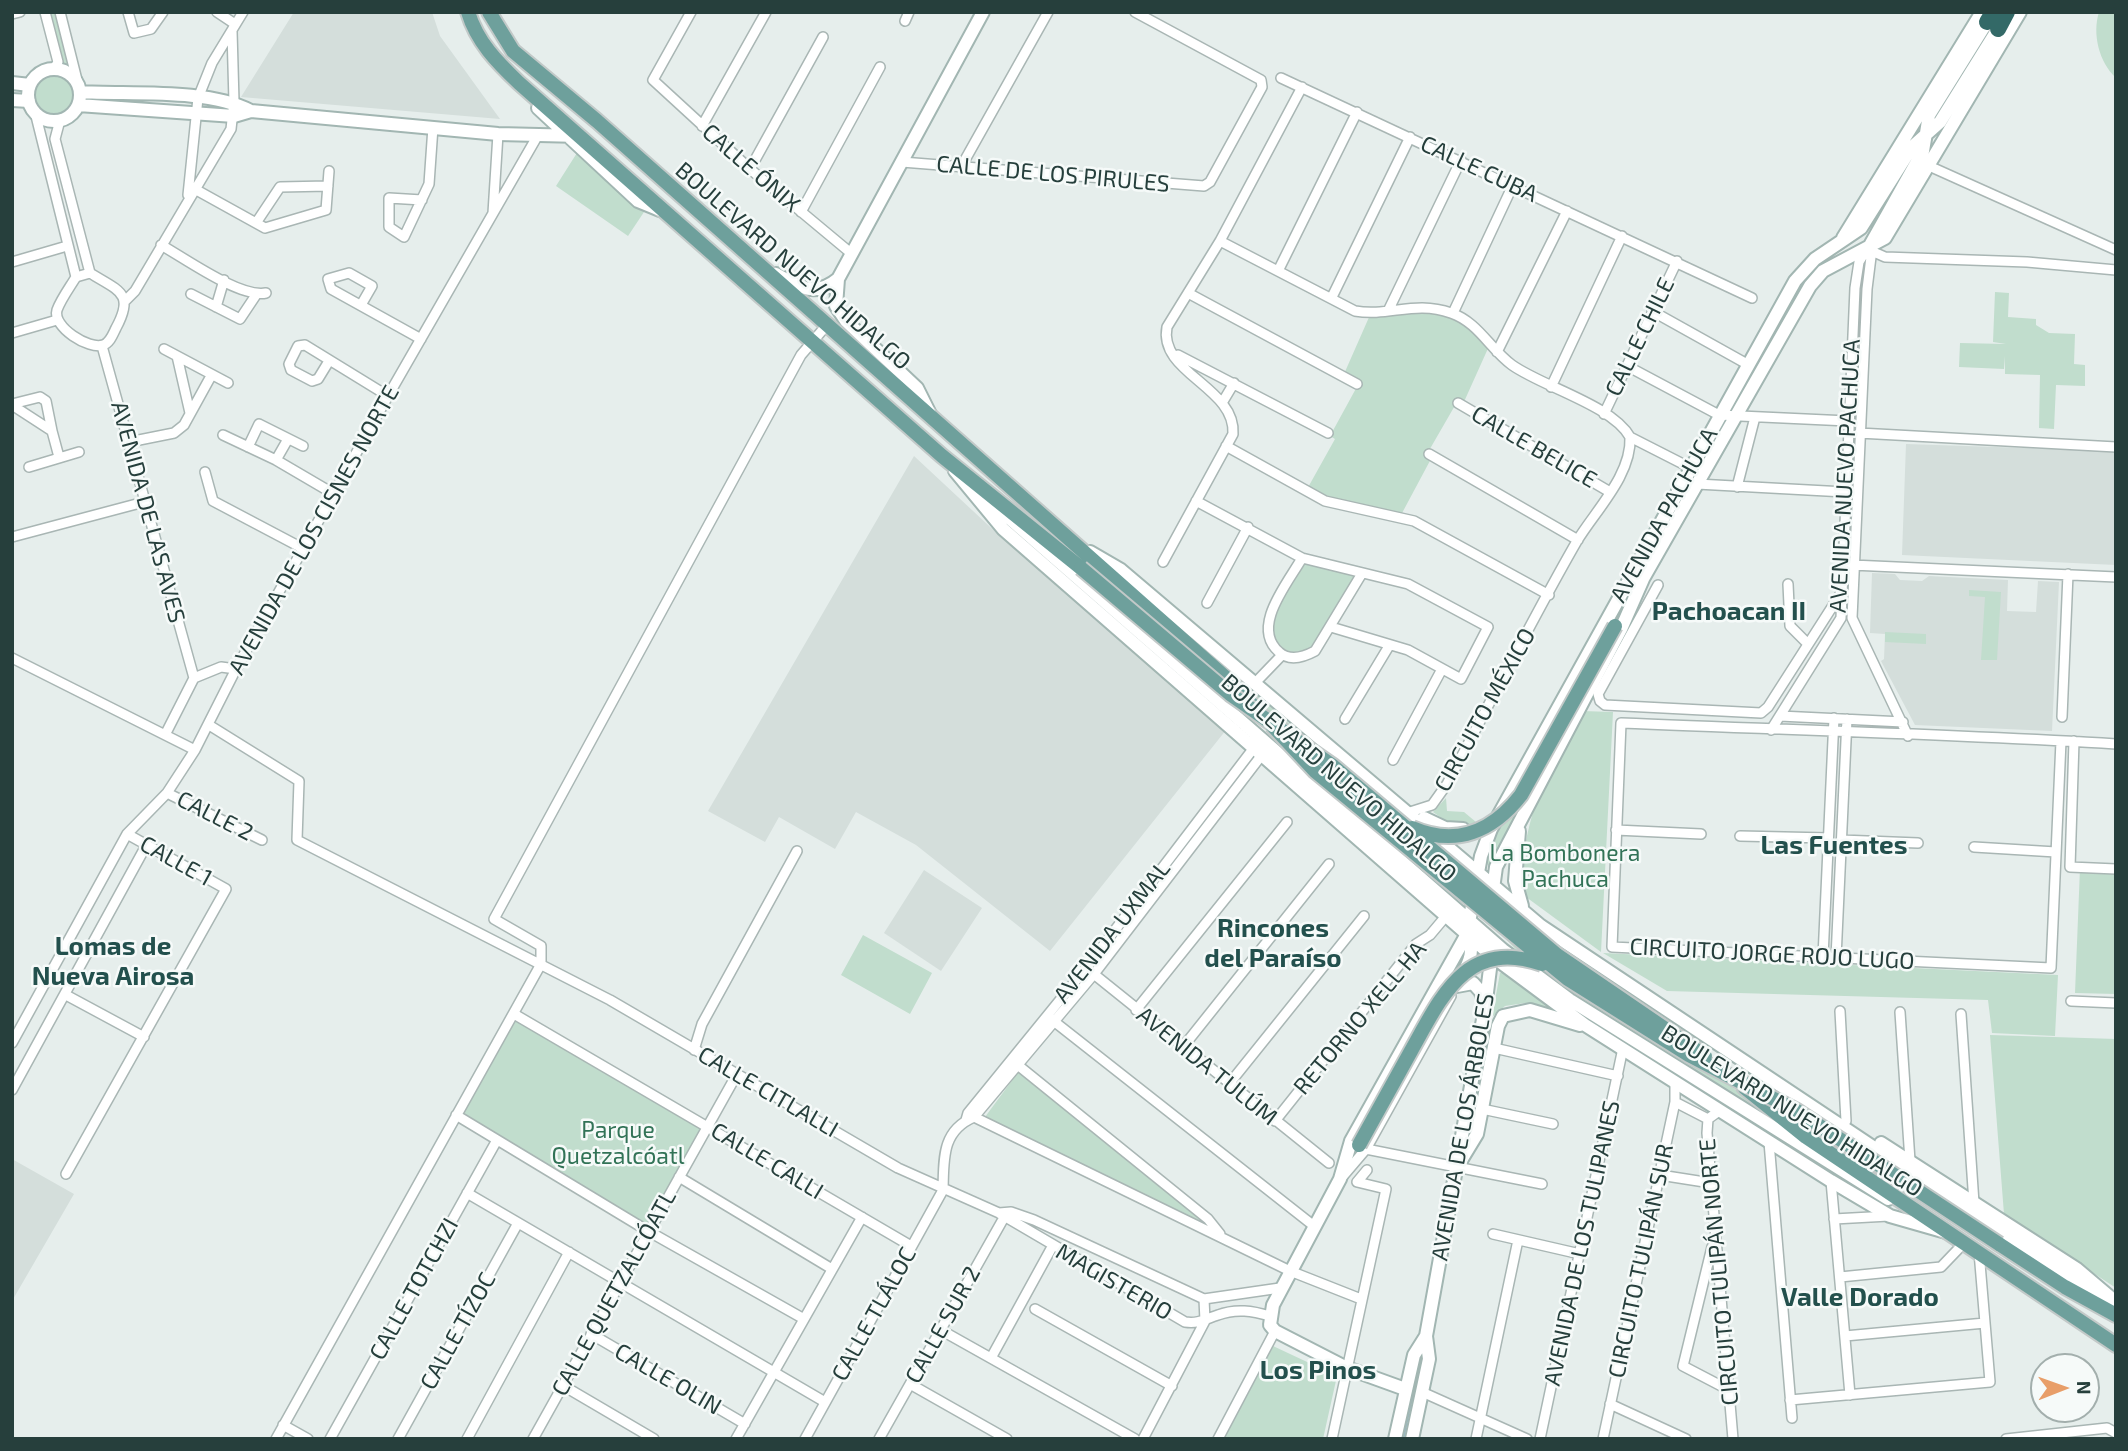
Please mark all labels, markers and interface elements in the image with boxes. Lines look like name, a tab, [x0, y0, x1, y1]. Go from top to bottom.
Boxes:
street label: CALLE ÓNIX	[696, 118, 806, 218]
street label: CALLE CUBA	[1416, 130, 1542, 208]
street label: CALLE DE LOS PIRULES	[935, 150, 1171, 198]
street label: BOULEVARD NUEVO HIDALGO	[670, 156, 916, 376]
street label: CALLE CHILE	[1599, 273, 1681, 401]
street label: AVENIDA NUEVO PACHUCA	[1824, 338, 1866, 614]
street label: AVENIDA DE LOS CISNES NORTE	[223, 381, 405, 679]
street label: AVENIDA DE LAS AVES	[105, 398, 191, 626]
street label: CALLE BELICE	[1466, 400, 1602, 494]
street label: AVENIDA PACHUCA	[1605, 423, 1723, 607]
district label: Pachoacan II	[1652, 595, 1806, 627]
street label: CIRCUITO MÉXICO	[1429, 623, 1541, 797]
street label: BOULEVARD NUEVO HIDALGO	[1216, 668, 1462, 888]
street label: CALLE 2	[172, 785, 258, 847]
district label: Las Fuentes	[1760, 829, 1908, 861]
street label: CALLE 1	[135, 830, 217, 892]
park label: La Bombonera Pachuca	[1490, 839, 1640, 893]
street label: AVENIDA UXMAL	[1048, 855, 1176, 1009]
district label: Rincones del Paraíso	[1204, 912, 1342, 974]
district label: Lomas de Nueva Airosa	[32, 930, 194, 992]
street label: CIRCUITO JORGE ROJO LUGO	[1629, 933, 1915, 975]
street label: RETORNO XELL HA	[1288, 936, 1432, 1100]
street label: AVENIDA DE LOS ÁRBOLES	[1426, 991, 1500, 1263]
street label: AVENIDA TULÚM	[1131, 1001, 1283, 1131]
street label: BOULEVARD NUEVO HIDALGO	[1656, 1019, 1928, 1203]
street label: CALLE CITLALLI	[693, 1041, 843, 1143]
street label: AVENIDA DE LOS TULIPANES	[1538, 1098, 1626, 1388]
park label: Parque Quetzalcóatl	[551, 1116, 685, 1170]
street label: CALLE CALLI	[706, 1117, 828, 1205]
street label: CIRCUITO TULIPÁN NORTE	[1694, 1137, 1744, 1407]
street label: CIRCUITO TULIPÁN SUR	[1603, 1141, 1679, 1381]
street label: CALLE QUETZALCÓATL	[546, 1185, 682, 1401]
street label: CALLE TOTCHZI	[364, 1213, 464, 1365]
street label: MAGISTERIO	[1051, 1238, 1177, 1326]
street label: CALLE TLÁLOC	[826, 1242, 922, 1386]
street label: CALLE SUR 2	[900, 1262, 986, 1388]
street label: CALLE TÍZOC	[414, 1268, 502, 1394]
district label: Valle Dorado	[1781, 1281, 1939, 1313]
street label: CALLE OLIN	[610, 1337, 726, 1421]
north arrow	[2030, 1353, 2100, 1423]
district label: Los Pinos	[1260, 1354, 1376, 1386]
text: N	[2073, 1381, 2096, 1395]

